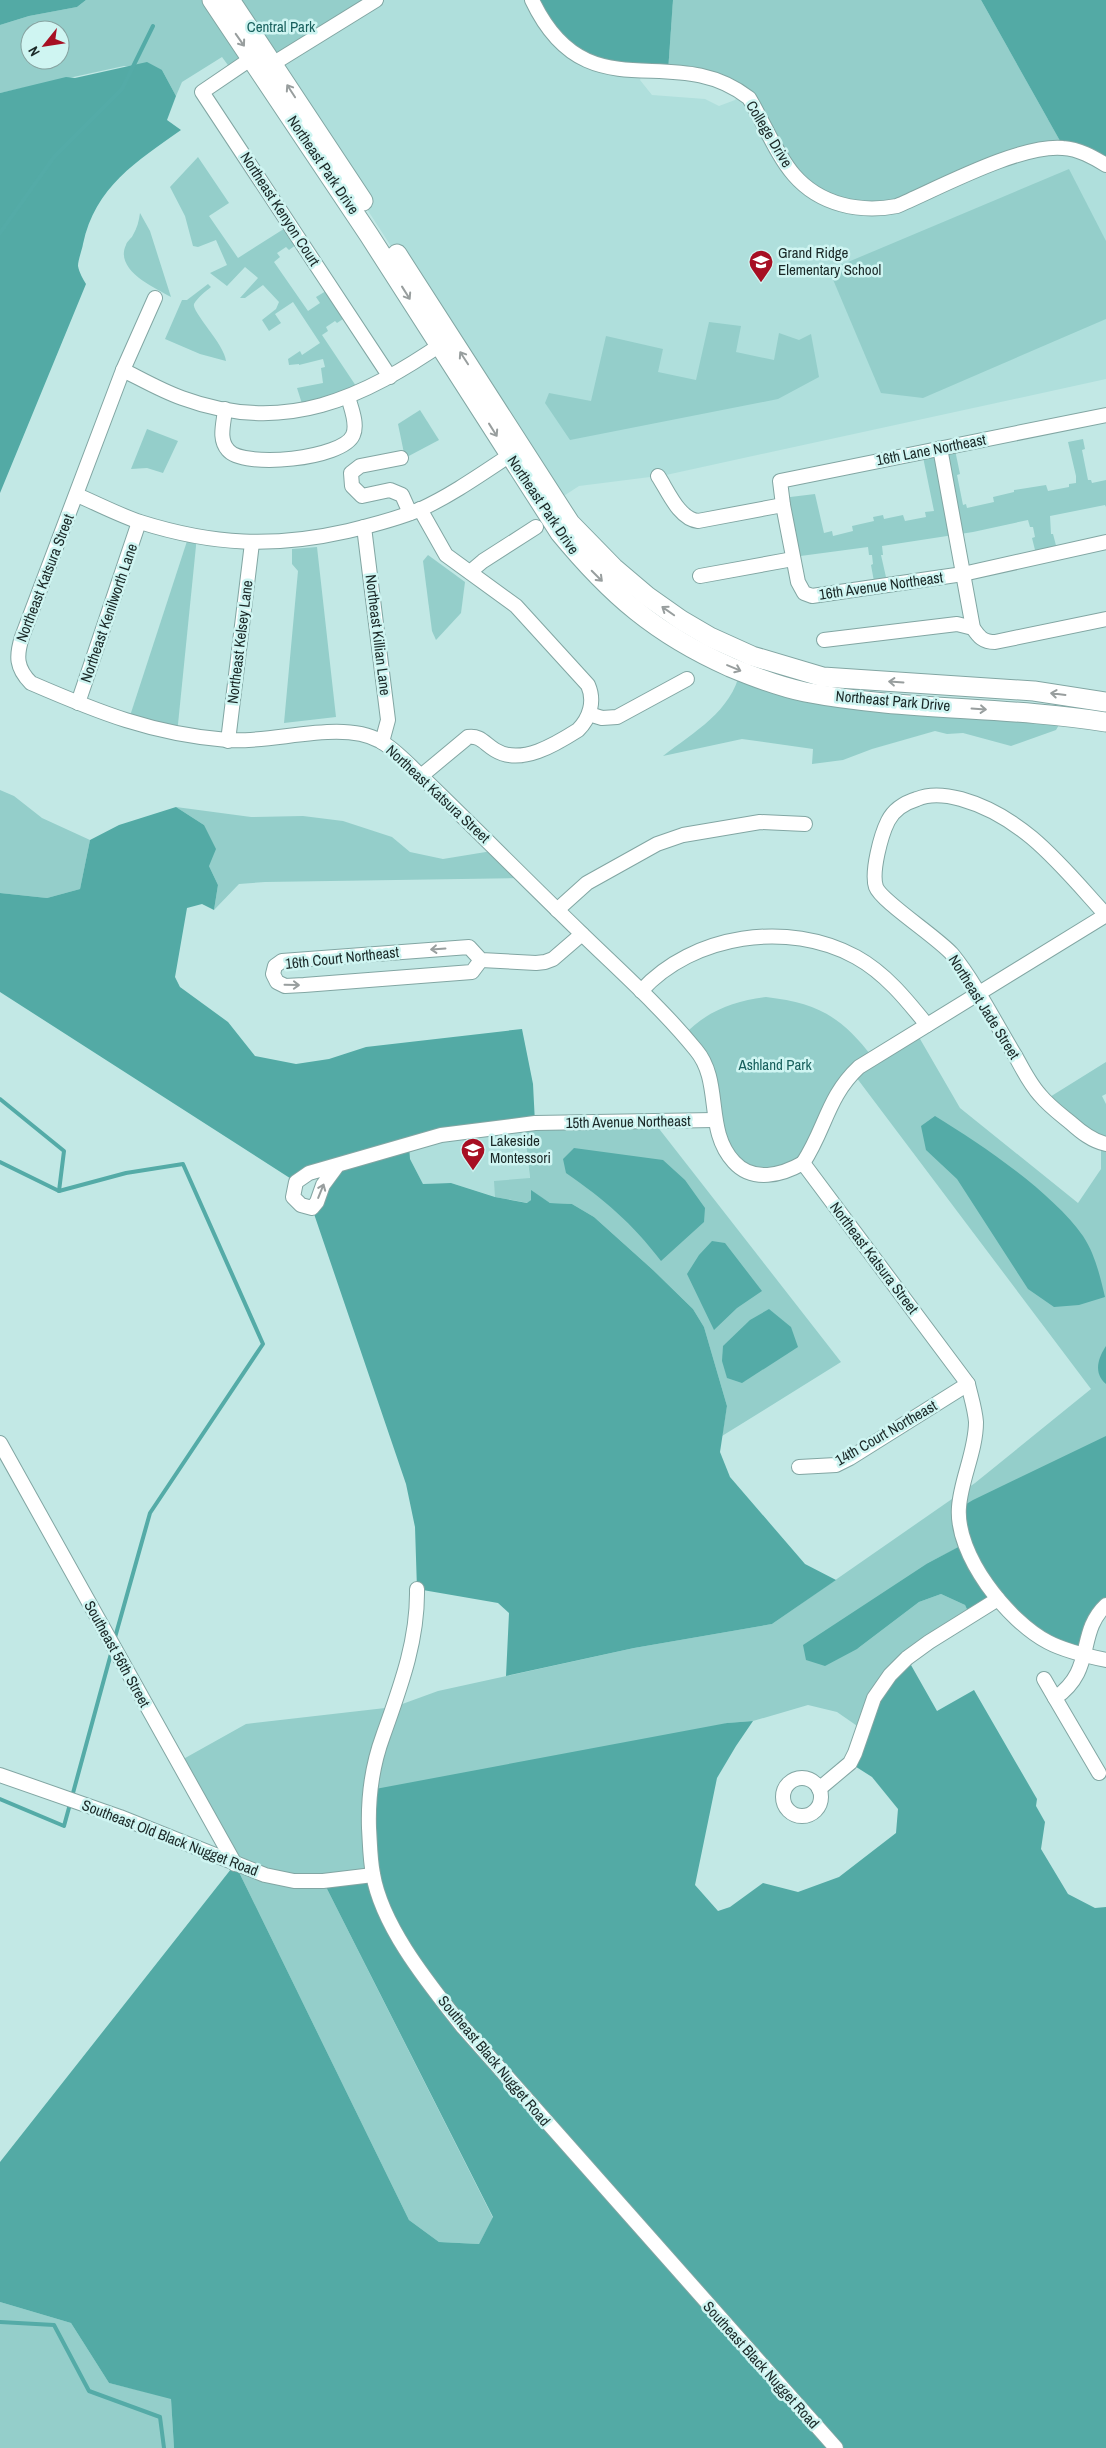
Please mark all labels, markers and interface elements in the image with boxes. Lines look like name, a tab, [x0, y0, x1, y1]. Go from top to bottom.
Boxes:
park label: Central Park	[247, 16, 316, 37]
north arrow	[20, 20, 70, 70]
one-way arrow	[235, 33, 245, 47]
text: N	[24, 43, 44, 60]
one-way arrow	[286, 84, 296, 98]
street label: College Drive	[741, 96, 798, 171]
street label: Northeast Park Drive	[283, 111, 364, 218]
street label: Northeast Kenyon Court	[236, 148, 325, 270]
place label: Grand Ridge Elementary School	[778, 242, 881, 280]
school or university icon: Grand Ridge Elementary School	[748, 249, 774, 283]
one-way arrow	[402, 285, 412, 299]
one-way arrow	[459, 351, 469, 365]
one-way arrow	[489, 422, 499, 436]
street label: 16th Lane Northeast	[874, 428, 988, 470]
street label: Northeast Park Drive	[503, 451, 584, 558]
street label: Northeast Katsura Street	[10, 510, 79, 645]
street label: Northeast Kenilworth Lane	[75, 540, 142, 685]
street label: 16th Avenue Northeast	[818, 566, 945, 605]
one-way arrow	[591, 570, 603, 582]
street label: Northeast Killian Lane	[361, 573, 396, 697]
street label: Northeast Kelsey Lane	[221, 579, 258, 705]
one-way arrow	[662, 606, 676, 616]
one-way arrow	[726, 664, 741, 674]
one-way arrow	[888, 677, 904, 686]
street label: Northeast Park Drive	[835, 685, 951, 716]
one-way arrow	[1050, 689, 1066, 699]
one-way arrow	[971, 704, 987, 714]
street label: Northeast Katsura Street	[382, 740, 495, 848]
street label: 16th Court Northeast	[284, 941, 400, 974]
one-way arrow	[430, 945, 446, 954]
street label: Northeast Jade Street	[944, 950, 1025, 1064]
one-way arrow	[283, 980, 299, 990]
park label: Ashland Park	[737, 1054, 812, 1075]
street label: 15th Avenue Northeast	[565, 1110, 691, 1133]
place label: Lakeside Montessori	[490, 1130, 551, 1168]
school or university icon: Lakeside Montessori	[460, 1137, 486, 1171]
one-way arrow	[317, 1184, 326, 1199]
street label: Northeast Katsura Street	[825, 1197, 924, 1319]
street label: 14th Court Northeast	[831, 1395, 941, 1470]
street label: Southeast 56th Street	[79, 1597, 156, 1711]
street label: Southeast Old Black Nugget Road	[79, 1794, 261, 1881]
street label: Southeast Black Nugget Road	[433, 1991, 555, 2131]
street label: Southeast Black Nugget Road	[698, 2296, 824, 2433]

